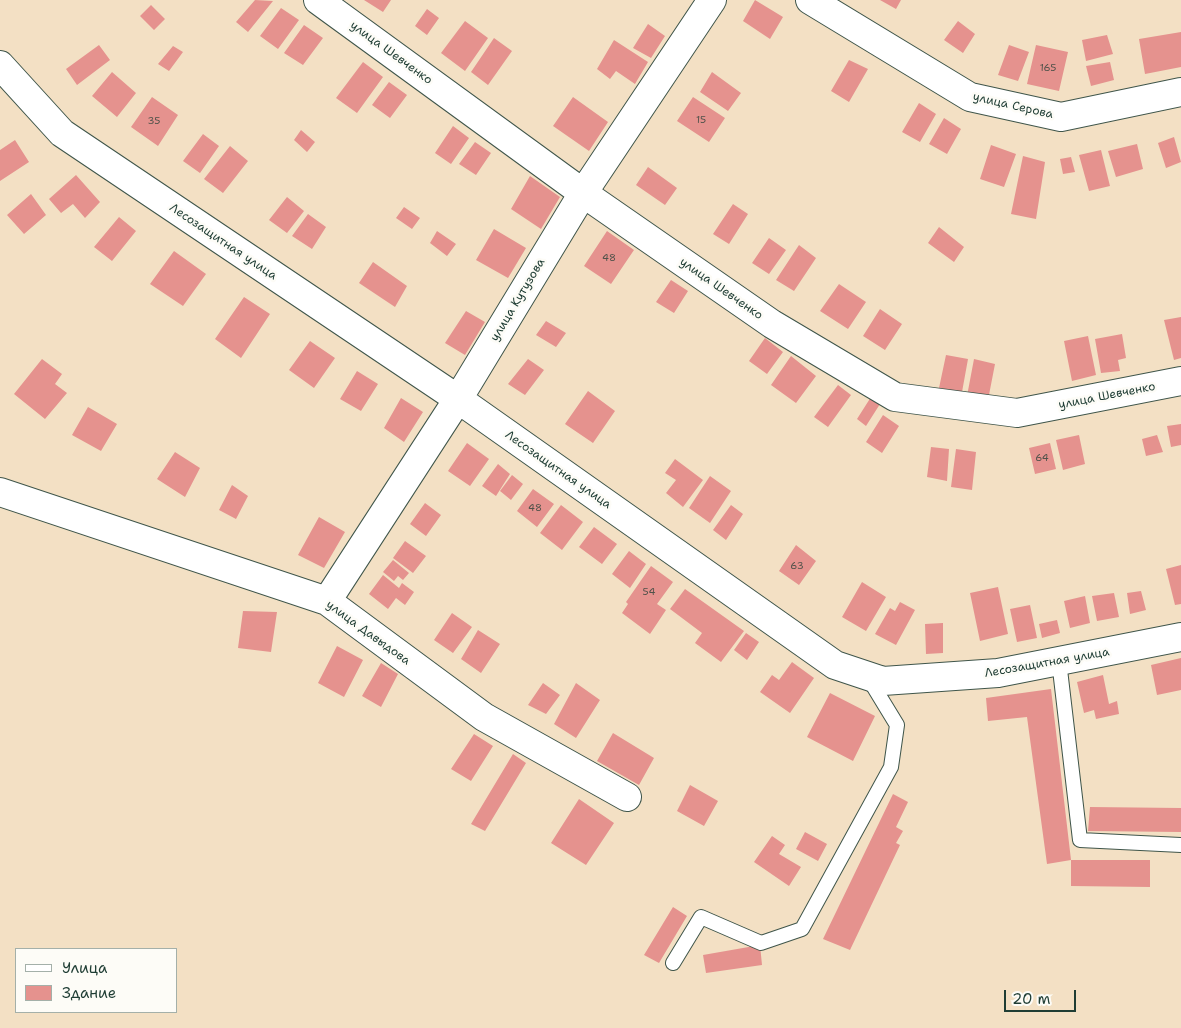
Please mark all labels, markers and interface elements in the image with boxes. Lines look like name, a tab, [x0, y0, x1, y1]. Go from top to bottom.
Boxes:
street label: улица Шевченко	[347, 18, 435, 88]
house number: 165	[1040, 62, 1056, 74]
street label: улица Серова	[971, 90, 1055, 122]
house number: 15	[696, 114, 706, 126]
house number: 35	[148, 115, 160, 127]
street label: Лесозащитная улица	[167, 201, 279, 283]
house number: 48	[602, 252, 616, 264]
street label: улица Шевченко	[677, 255, 765, 323]
street label: улица Кутузова	[488, 256, 548, 344]
street label: улица Шевченко	[1057, 380, 1157, 412]
street label: Лесозащитная улица	[502, 428, 614, 512]
house number: 64	[1035, 452, 1049, 464]
house number: 48	[528, 502, 542, 514]
house number: 63	[790, 560, 804, 572]
house number: 54	[643, 586, 655, 598]
street label: улица Давыдова	[323, 598, 413, 668]
street label: Лесозащитная улица	[984, 645, 1110, 681]
legend	[15, 948, 178, 1013]
text: Улица	[62, 958, 107, 978]
scale bar	[1006, 980, 1078, 1012]
text: Здание	[62, 983, 116, 1003]
text: 20 m	[1012, 989, 1051, 1009]

